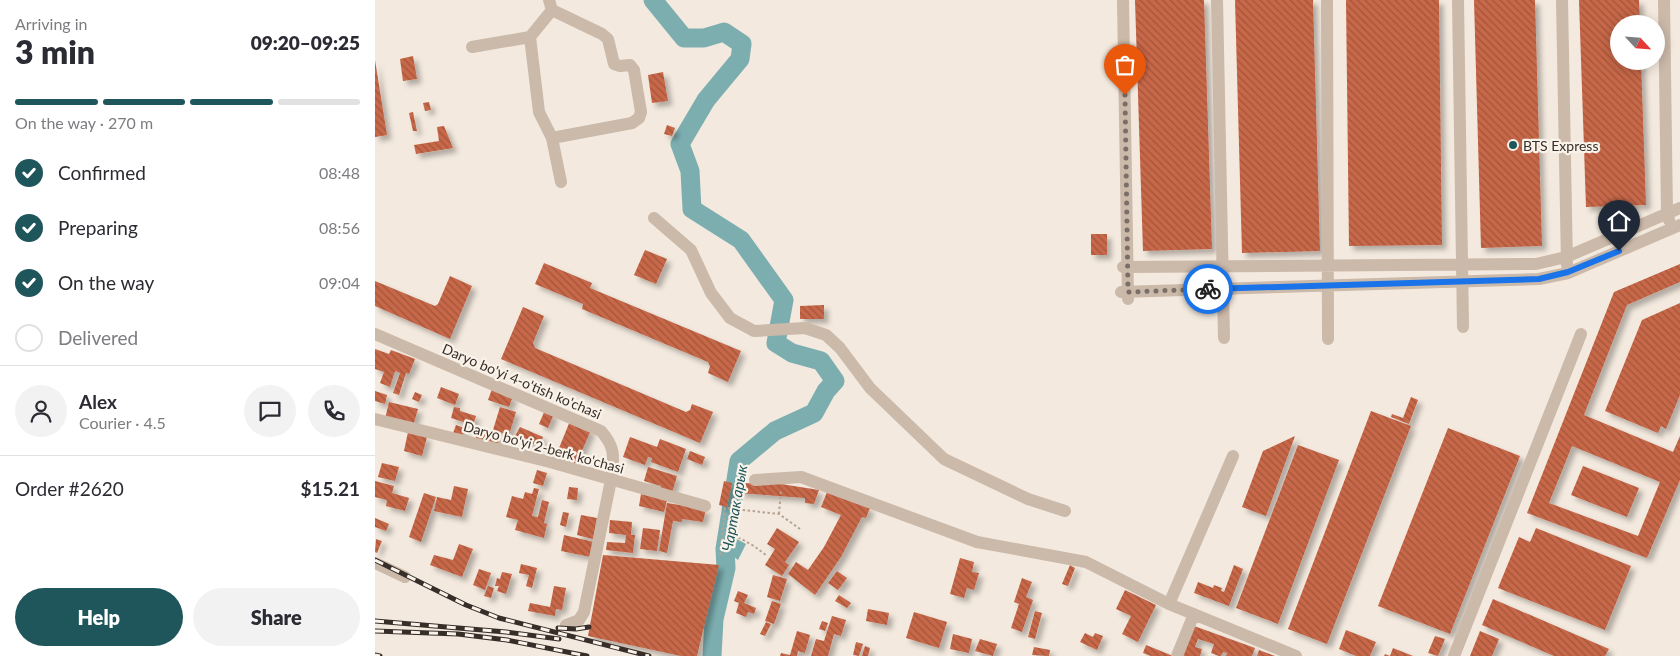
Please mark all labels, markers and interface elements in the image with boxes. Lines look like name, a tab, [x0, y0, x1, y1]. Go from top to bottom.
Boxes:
text: Arriving in	[15, 14, 88, 33]
north arrow	[1610, 15, 1665, 70]
map controls	[1610, 15, 1665, 70]
text: 09:20–09:25	[251, 31, 360, 54]
text: 3 min	[15, 32, 95, 71]
pin	[1104, 44, 1146, 95]
icon: bag	[1111, 51, 1139, 79]
text: On the way · 270 m	[15, 113, 153, 132]
place label: BTS Express	[1523, 137, 1598, 154]
marker: BTS Express	[1507, 139, 1519, 151]
icon: check	[15, 159, 43, 187]
text: Confirmed	[58, 161, 146, 184]
text: 08:48	[319, 163, 360, 182]
pin	[1598, 200, 1640, 251]
icon: home	[1605, 207, 1633, 235]
icon: check	[15, 214, 43, 242]
text: Preparing	[58, 216, 138, 239]
text: 08:56	[319, 218, 360, 237]
courier	[1183, 264, 1233, 314]
icon: check	[15, 269, 43, 297]
text: On the way	[58, 271, 154, 294]
text: 09:04	[319, 273, 360, 292]
icon: bike	[1194, 275, 1222, 303]
text: Delivered	[58, 326, 138, 349]
street label: Daryo bo'yi 4-o'tish ko'chasi	[440, 340, 604, 422]
button: person	[15, 385, 67, 437]
button: chat	[244, 385, 296, 437]
button: phone	[308, 385, 360, 437]
text: Alex	[79, 390, 117, 413]
text: Courier · 4.5	[79, 413, 166, 432]
street label: Daryo bo'yi 2-berk ko'chasi	[462, 417, 626, 477]
water label: Чартак арык	[718, 463, 751, 553]
text: Order #2620	[15, 477, 124, 500]
text: $15.21	[300, 477, 360, 500]
button: Help	[15, 588, 183, 646]
button: Share	[193, 588, 360, 646]

